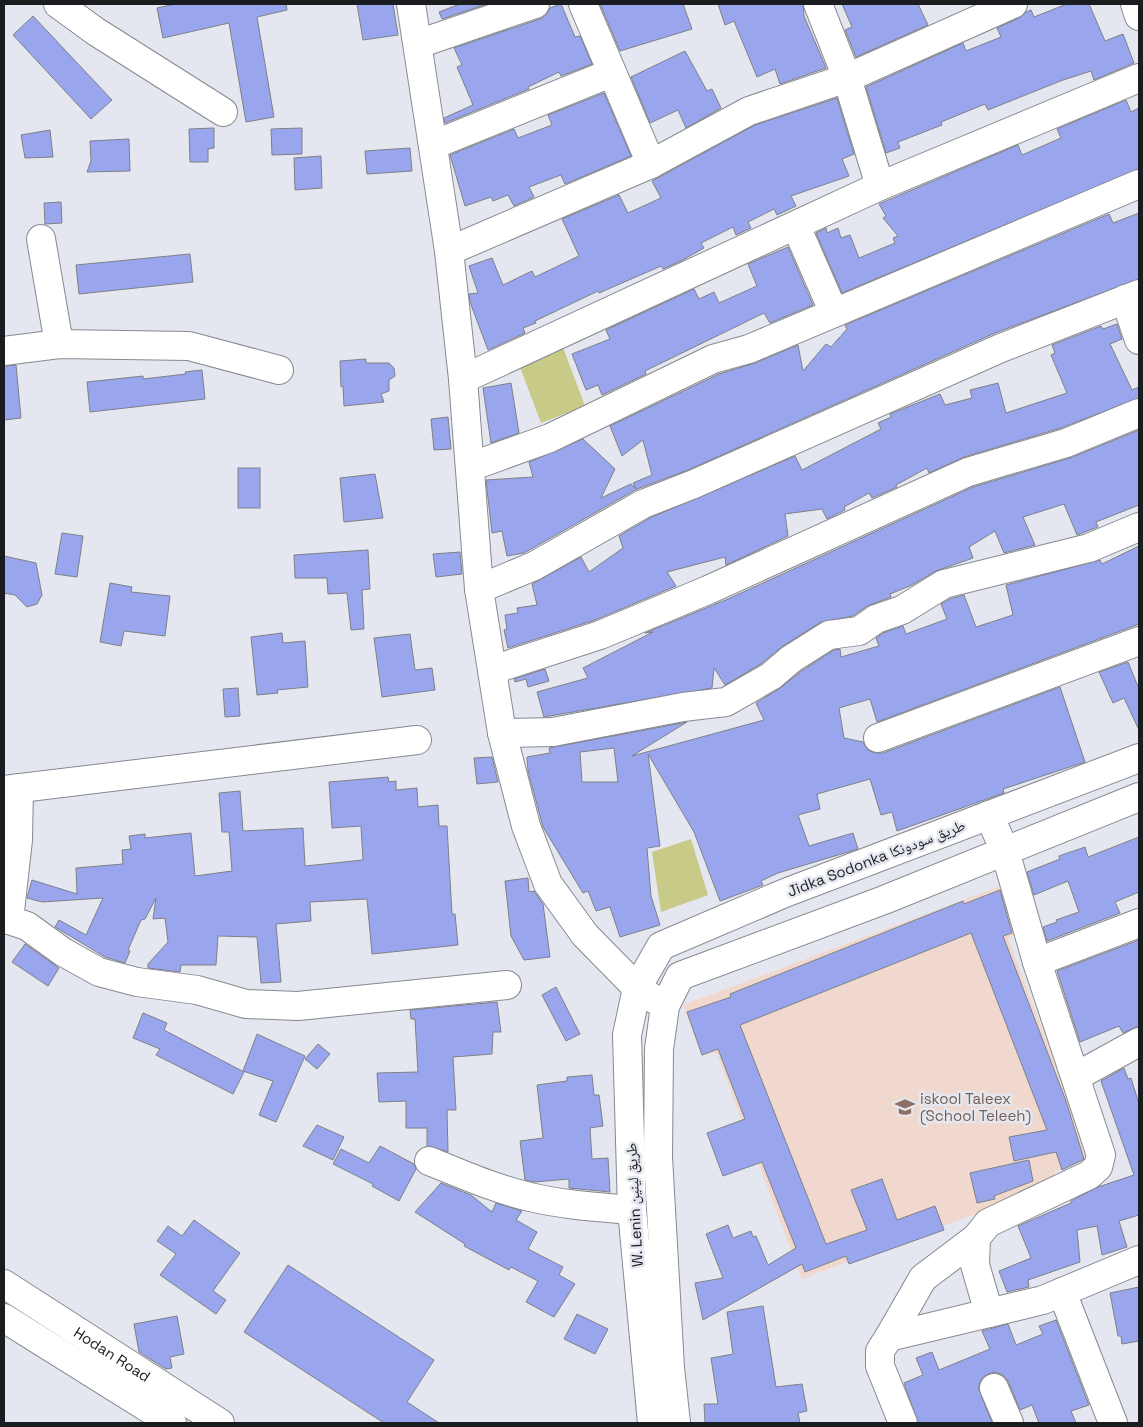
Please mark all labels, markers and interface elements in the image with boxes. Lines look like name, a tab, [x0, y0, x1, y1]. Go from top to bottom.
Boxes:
street label: Jidka Sodonka طريق سودونكا	[784, 815, 968, 902]
place label: iskool Taleex (School Teleeh)	[920, 1089, 1031, 1126]
school or university icon: iskool Taleex (School Teleeh)	[894, 1096, 916, 1118]
street label: W. Lenin طريق لينين	[621, 1142, 648, 1268]
street label: Hodan Road	[71, 1322, 154, 1385]

